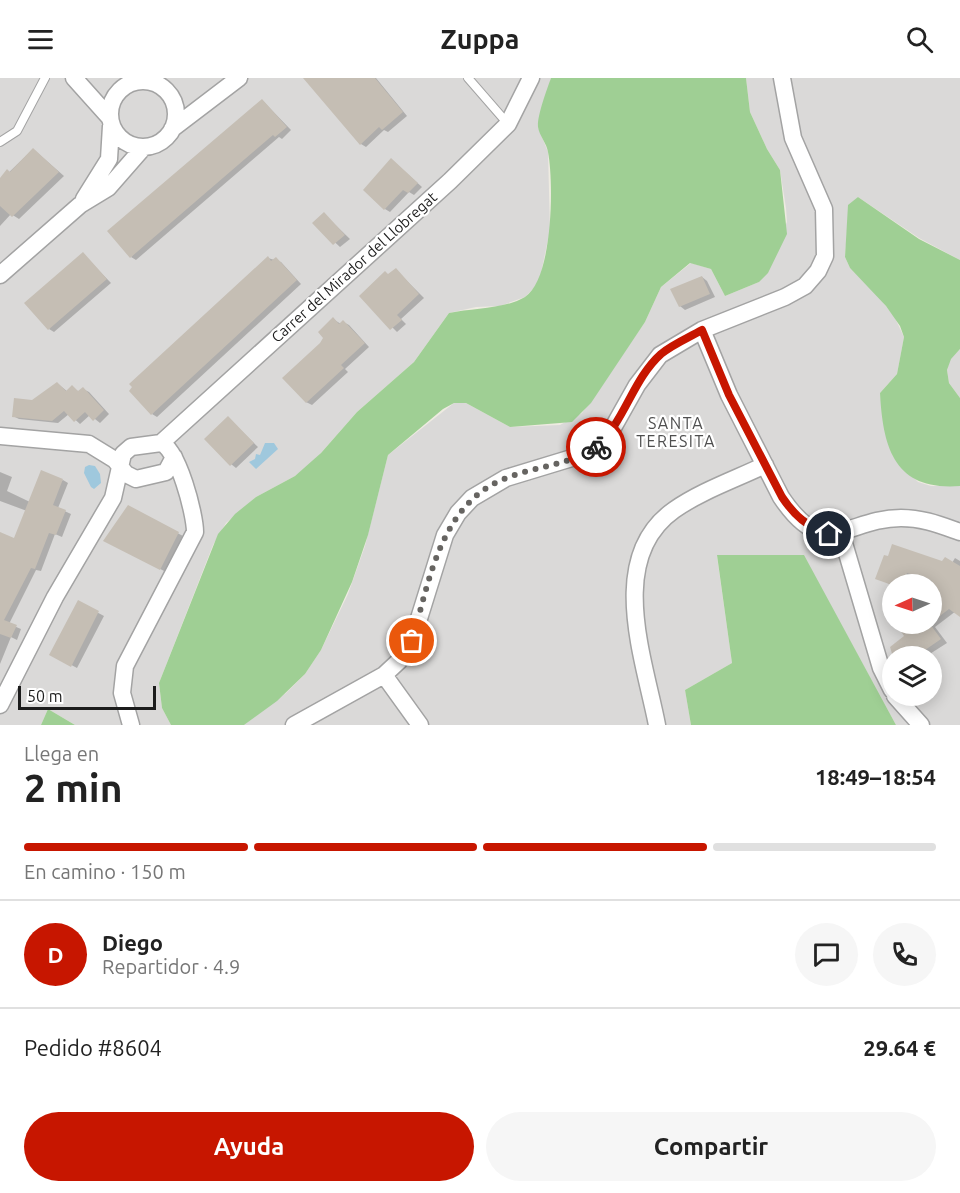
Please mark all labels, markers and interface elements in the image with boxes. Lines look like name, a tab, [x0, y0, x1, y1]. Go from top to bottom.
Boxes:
icon: menu	[24, 23, 57, 56]
icon: search	[903, 23, 936, 56]
text: Zuppa	[441, 24, 519, 54]
street label: Carrer del Mirador del Llobregat	[268, 188, 440, 346]
district label: SANTA TERESITA	[636, 414, 716, 450]
courier	[566, 417, 626, 477]
icon: bike	[580, 431, 613, 464]
pin	[803, 508, 854, 559]
icon: home	[812, 517, 845, 550]
north arrow	[882, 574, 942, 634]
map controls	[882, 574, 942, 706]
pin	[386, 615, 437, 666]
icon: bag	[395, 624, 428, 657]
button: layers	[882, 646, 942, 706]
scale bar	[18, 683, 156, 710]
text: 50 m	[27, 687, 63, 705]
text: Llega en	[24, 742, 99, 765]
text: 18:49–18:54	[815, 764, 936, 789]
text: 2 min	[24, 766, 123, 809]
text: En camino · 150 m	[24, 860, 186, 883]
button: chat	[795, 923, 858, 986]
button: phone	[873, 923, 936, 986]
text: Diego	[102, 930, 163, 955]
text: D	[47, 942, 64, 967]
text: Repartidor · 4.9	[102, 955, 240, 978]
text: Pedido #8604	[24, 1035, 162, 1060]
text: 29.64 €	[863, 1035, 936, 1060]
button: Ayuda	[24, 1112, 474, 1181]
button: Compartir	[486, 1112, 936, 1181]

